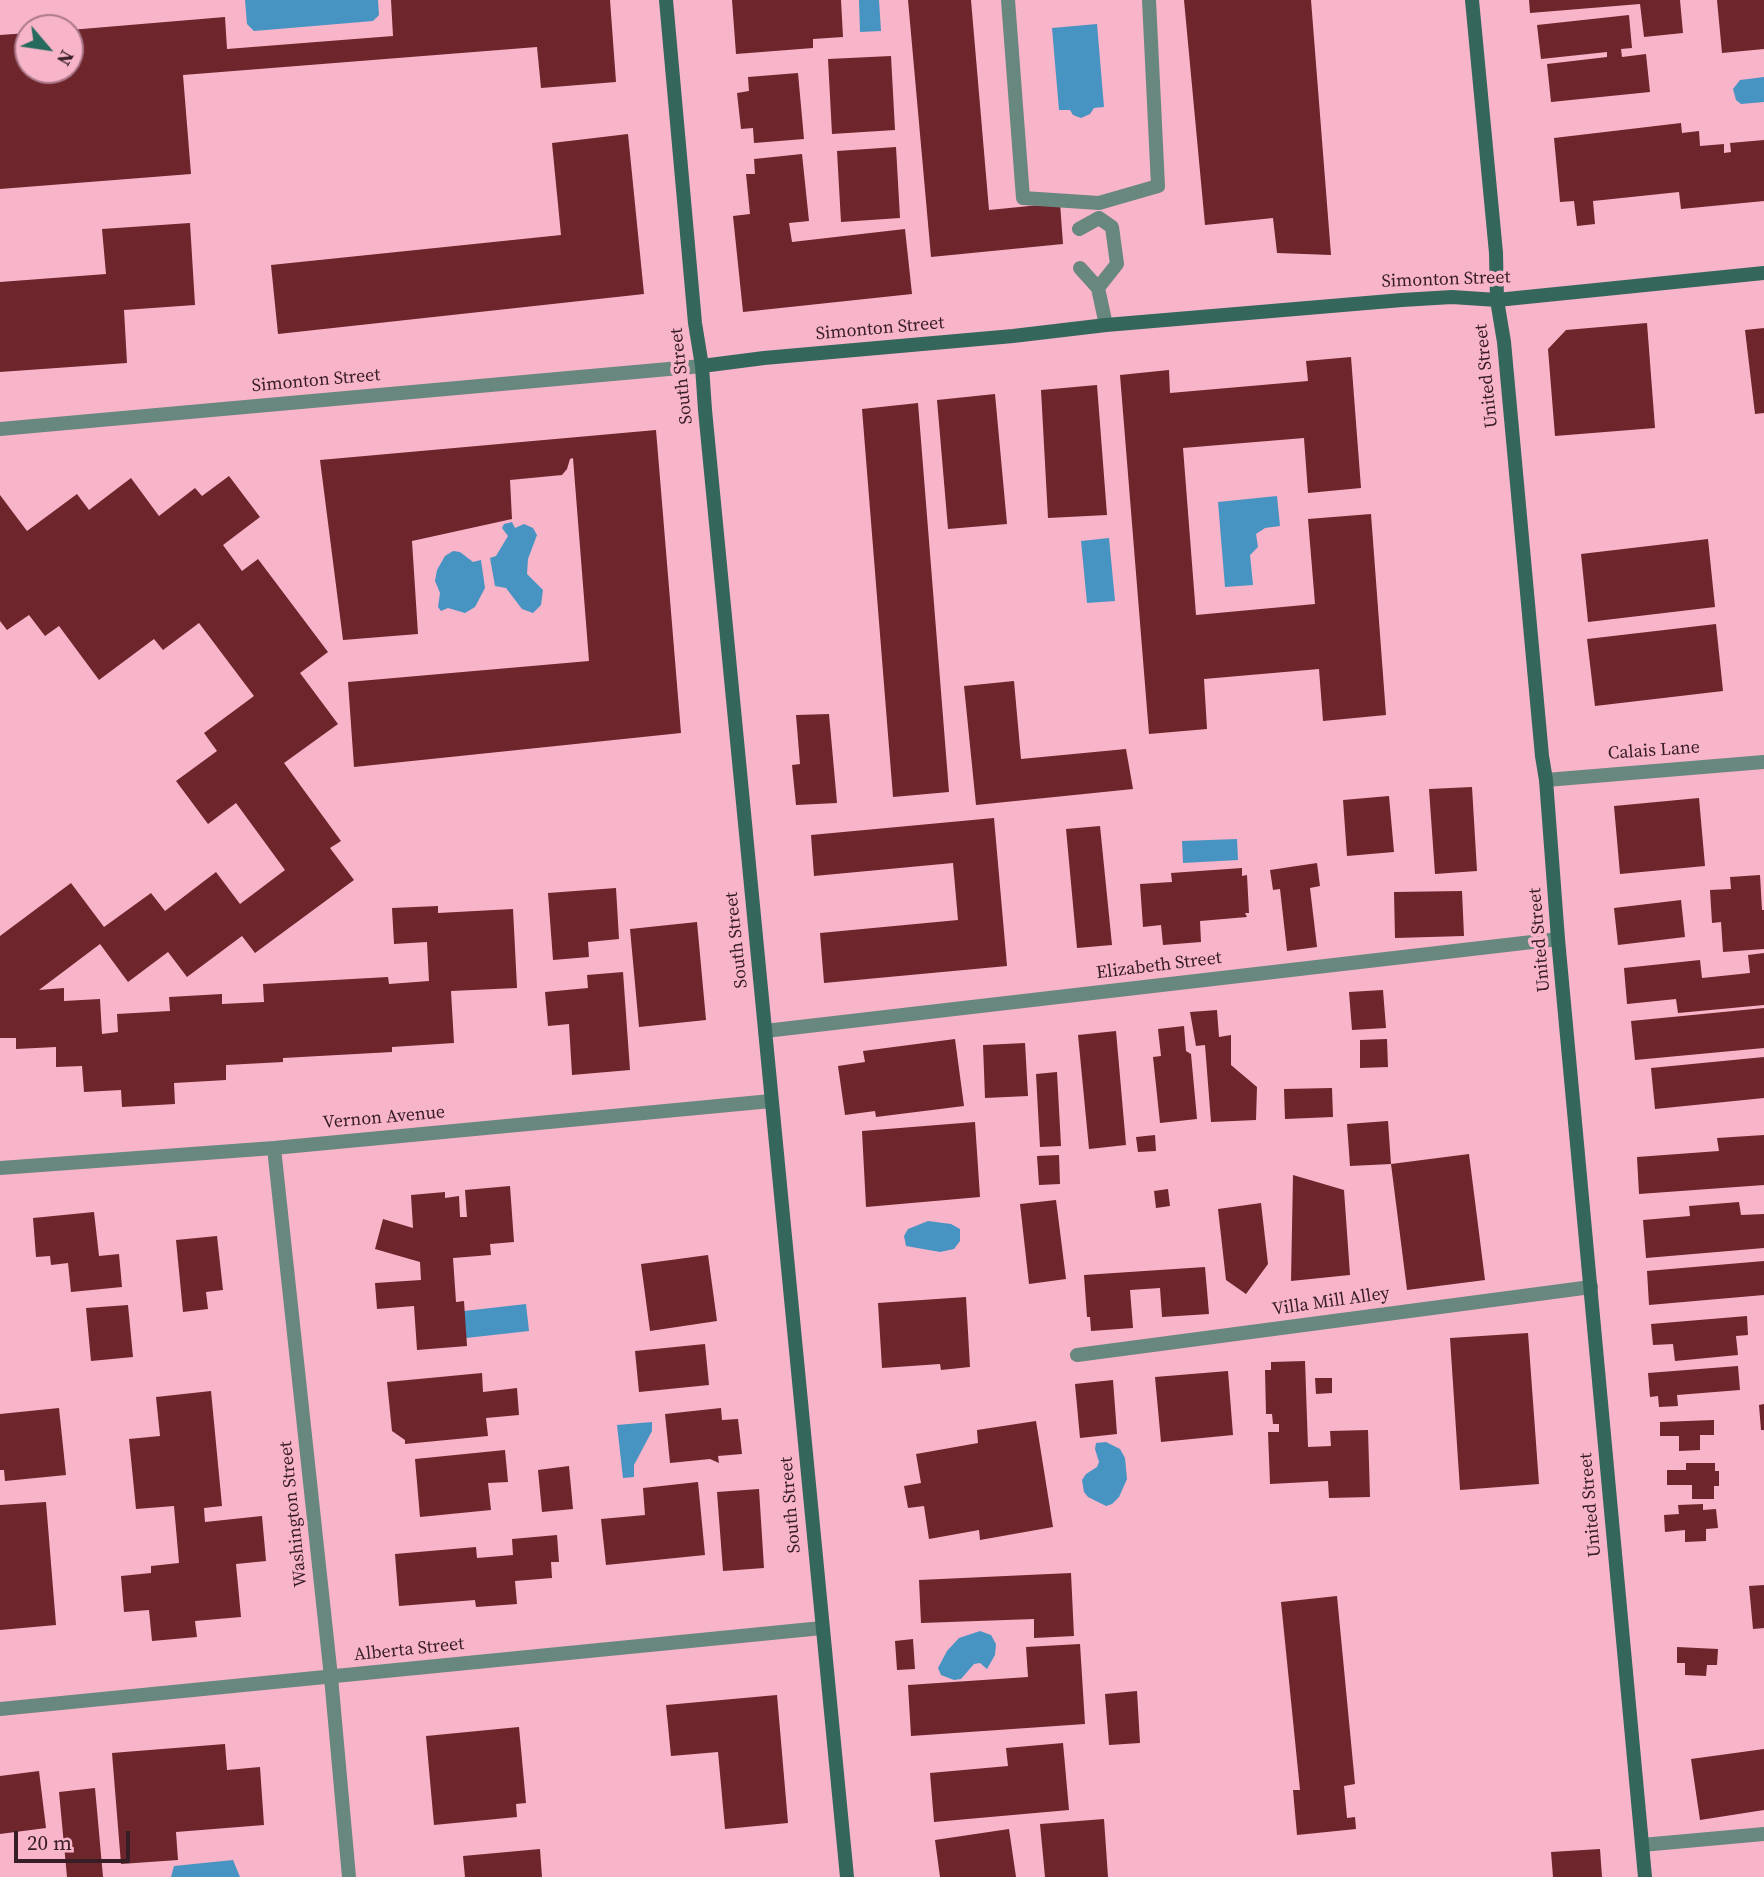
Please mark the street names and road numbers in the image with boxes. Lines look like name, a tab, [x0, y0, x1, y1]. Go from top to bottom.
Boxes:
street label: Simonton Street	[1381, 267, 1511, 293]
street label: Simonton Street	[815, 313, 945, 345]
street label: United Street	[1471, 323, 1503, 429]
street label: South Street	[666, 327, 698, 425]
street label: Simonton Street	[251, 365, 381, 397]
street label: Calais Lane	[1607, 737, 1701, 765]
street label: United Street	[1525, 887, 1555, 993]
street label: South Street	[721, 891, 753, 989]
street label: Elizabeth Street	[1095, 948, 1223, 984]
street label: Vernon Avenue	[322, 1102, 446, 1134]
street label: Villa Mill Alley	[1271, 1283, 1391, 1321]
street label: Washington Street	[276, 1440, 312, 1588]
street label: United Street	[1576, 1452, 1606, 1558]
street label: South Street	[776, 1456, 806, 1554]
street label: Alberta Street	[353, 1633, 465, 1667]

